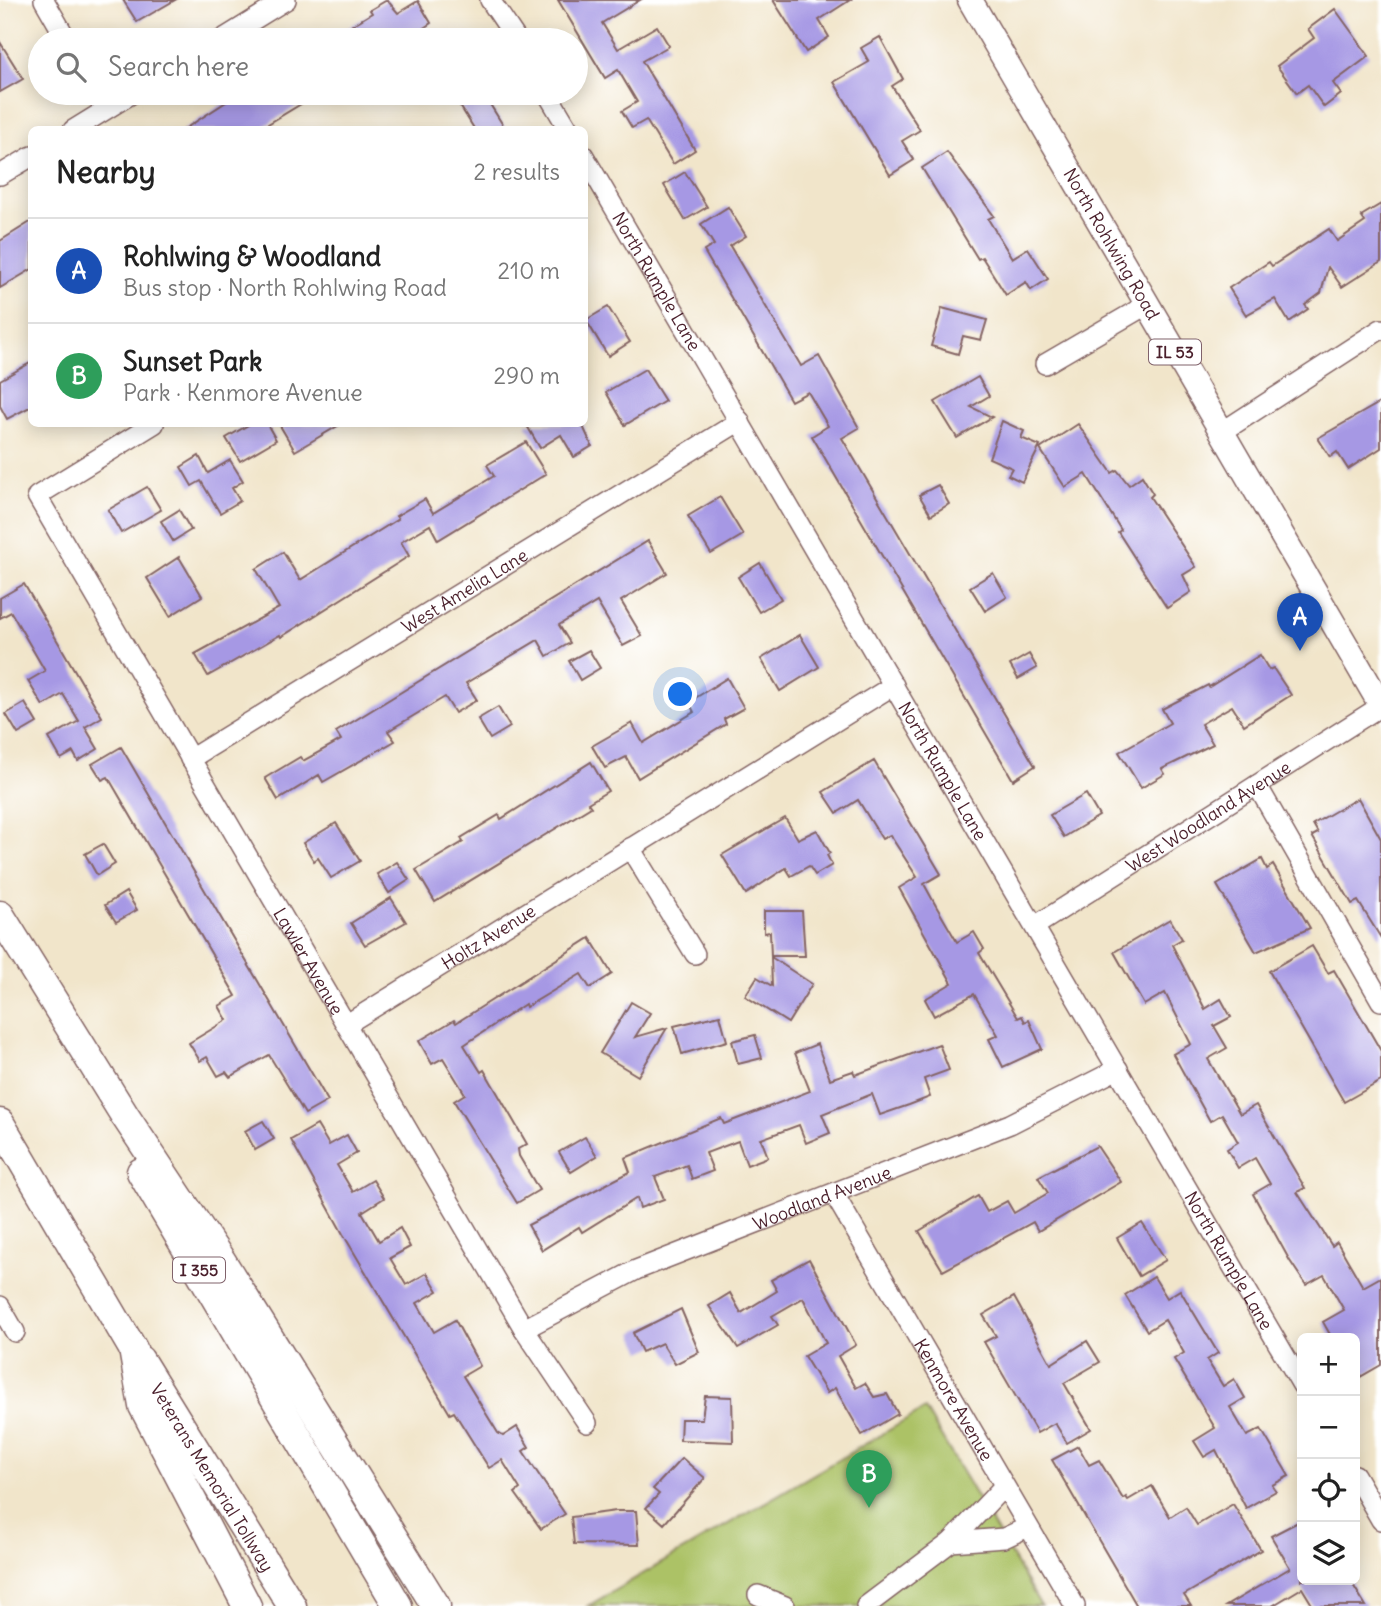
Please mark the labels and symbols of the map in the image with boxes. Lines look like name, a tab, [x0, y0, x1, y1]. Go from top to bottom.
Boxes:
street label: North Rohlwing Road	[1059, 164, 1165, 324]
street label: North Rumple Lane	[608, 208, 707, 355]
road number: IL 53	[1149, 340, 1201, 364]
street label: West Amelia Lane	[397, 543, 532, 638]
pin: A	[1277, 593, 1323, 651]
your location	[663, 677, 697, 711]
street label: North Rumple Lane	[894, 697, 993, 844]
street label: West Woodland Avenue	[1121, 755, 1295, 877]
street label: Holtz Avenue	[437, 899, 539, 974]
street label: Lawler Avenue	[269, 903, 349, 1019]
street label: Woodland Avenue	[749, 1160, 894, 1235]
street label: North Rumple Lane	[1180, 1187, 1279, 1334]
road number: I 355	[173, 1258, 225, 1282]
street label: Kenmore Avenue	[909, 1334, 999, 1465]
street label: Veterans Memorial Tollway	[146, 1379, 279, 1576]
pin: B	[846, 1450, 892, 1508]

